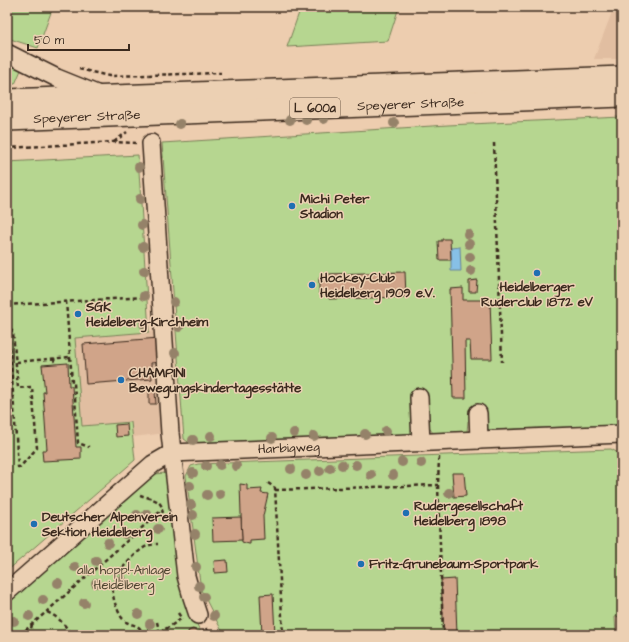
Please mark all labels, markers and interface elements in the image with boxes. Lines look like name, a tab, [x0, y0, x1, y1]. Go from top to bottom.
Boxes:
scale bar	[28, 26, 129, 52]
text: 50 m	[34, 32, 65, 49]
street label: Speyerer Straße	[357, 93, 465, 115]
road number: L 600a	[290, 98, 340, 118]
street label: Speyerer Straße	[33, 106, 141, 128]
place label: Michi Peter Stadion	[299, 190, 370, 223]
marker: Michi Peter Stadion	[287, 201, 297, 211]
marker: Heidelberger Ruderclub 1872 eV	[532, 268, 542, 278]
place label: Hockey-Club Heidelberg 1909 e.V.	[320, 269, 435, 304]
place label: Heidelberger Ruderclub 1872 eV	[481, 278, 594, 311]
marker: Hockey-Club Heidelberg 1909 e.V.	[307, 280, 317, 290]
place label: SGK Heidelberg-Kirchheim	[85, 298, 209, 333]
marker: SGK Heidelberg-Kirchheim	[73, 309, 83, 319]
place label: CHAMPINI Bewegungskindertagesstätte	[129, 364, 301, 399]
marker: CHAMPINI Bewegungskindertagesstätte	[116, 375, 126, 385]
street label: Harbigweg	[257, 438, 320, 458]
place label: Rudergesellschaft Heidelberg 1898	[414, 497, 524, 532]
place label: Deutscher Alpenverein Sektion Heidelberg	[41, 508, 178, 543]
marker: Rudergesellschaft Heidelberg 1898	[401, 508, 411, 518]
marker: Deutscher Alpenverein Sektion Heidelberg	[29, 519, 39, 529]
place label: Fritz-Grunebaum-Sportpark	[369, 555, 539, 574]
marker: Fritz-Grunebaum-Sportpark	[356, 559, 366, 569]
park label: alla hopp!-Anlage Heidelberg	[77, 561, 171, 595]

